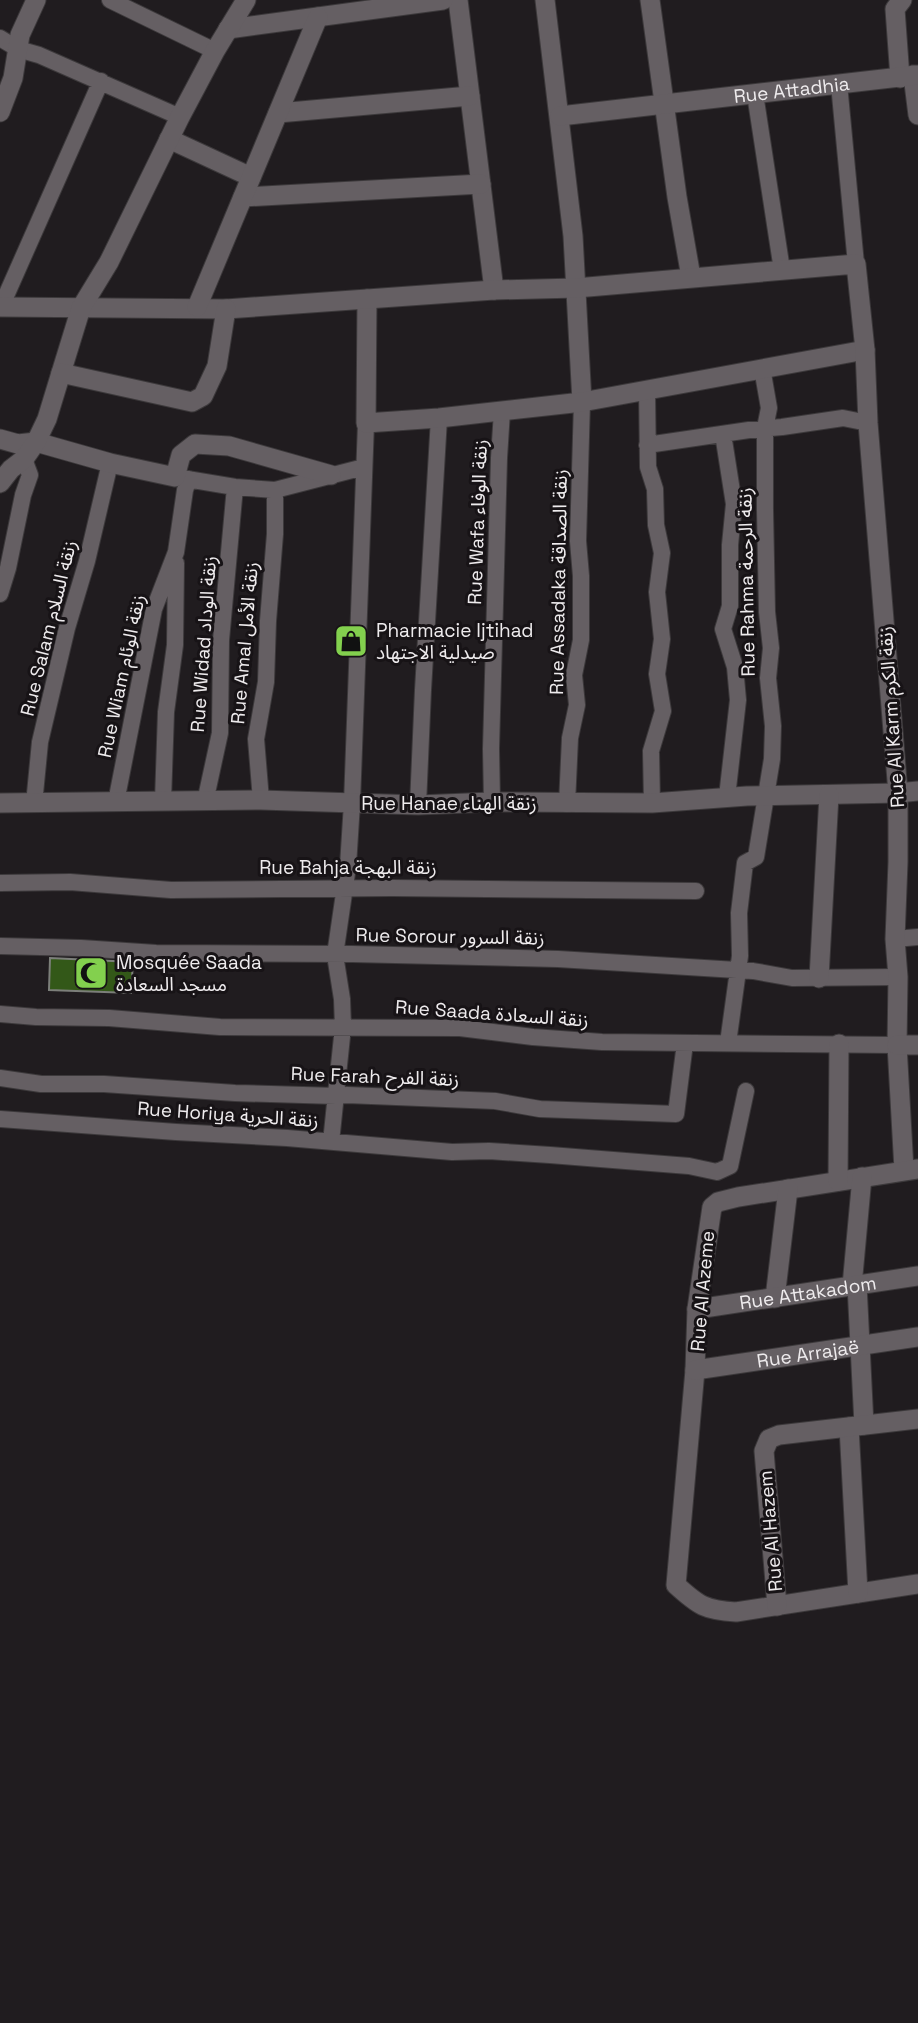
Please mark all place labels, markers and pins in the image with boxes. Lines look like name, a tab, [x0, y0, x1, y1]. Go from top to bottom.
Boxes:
place label: Pharmacie Ijtihad صيدلية الاجتهاد	[376, 618, 534, 665]
shop icon: Pharmacie Ijtihad صيدلية الاجتهاد	[332, 622, 370, 660]
place label: Mosquée Saada مسجد السعادة	[116, 950, 262, 997]
mosque icon: Mosquée Saada مسجد السعادة	[72, 954, 110, 992]

